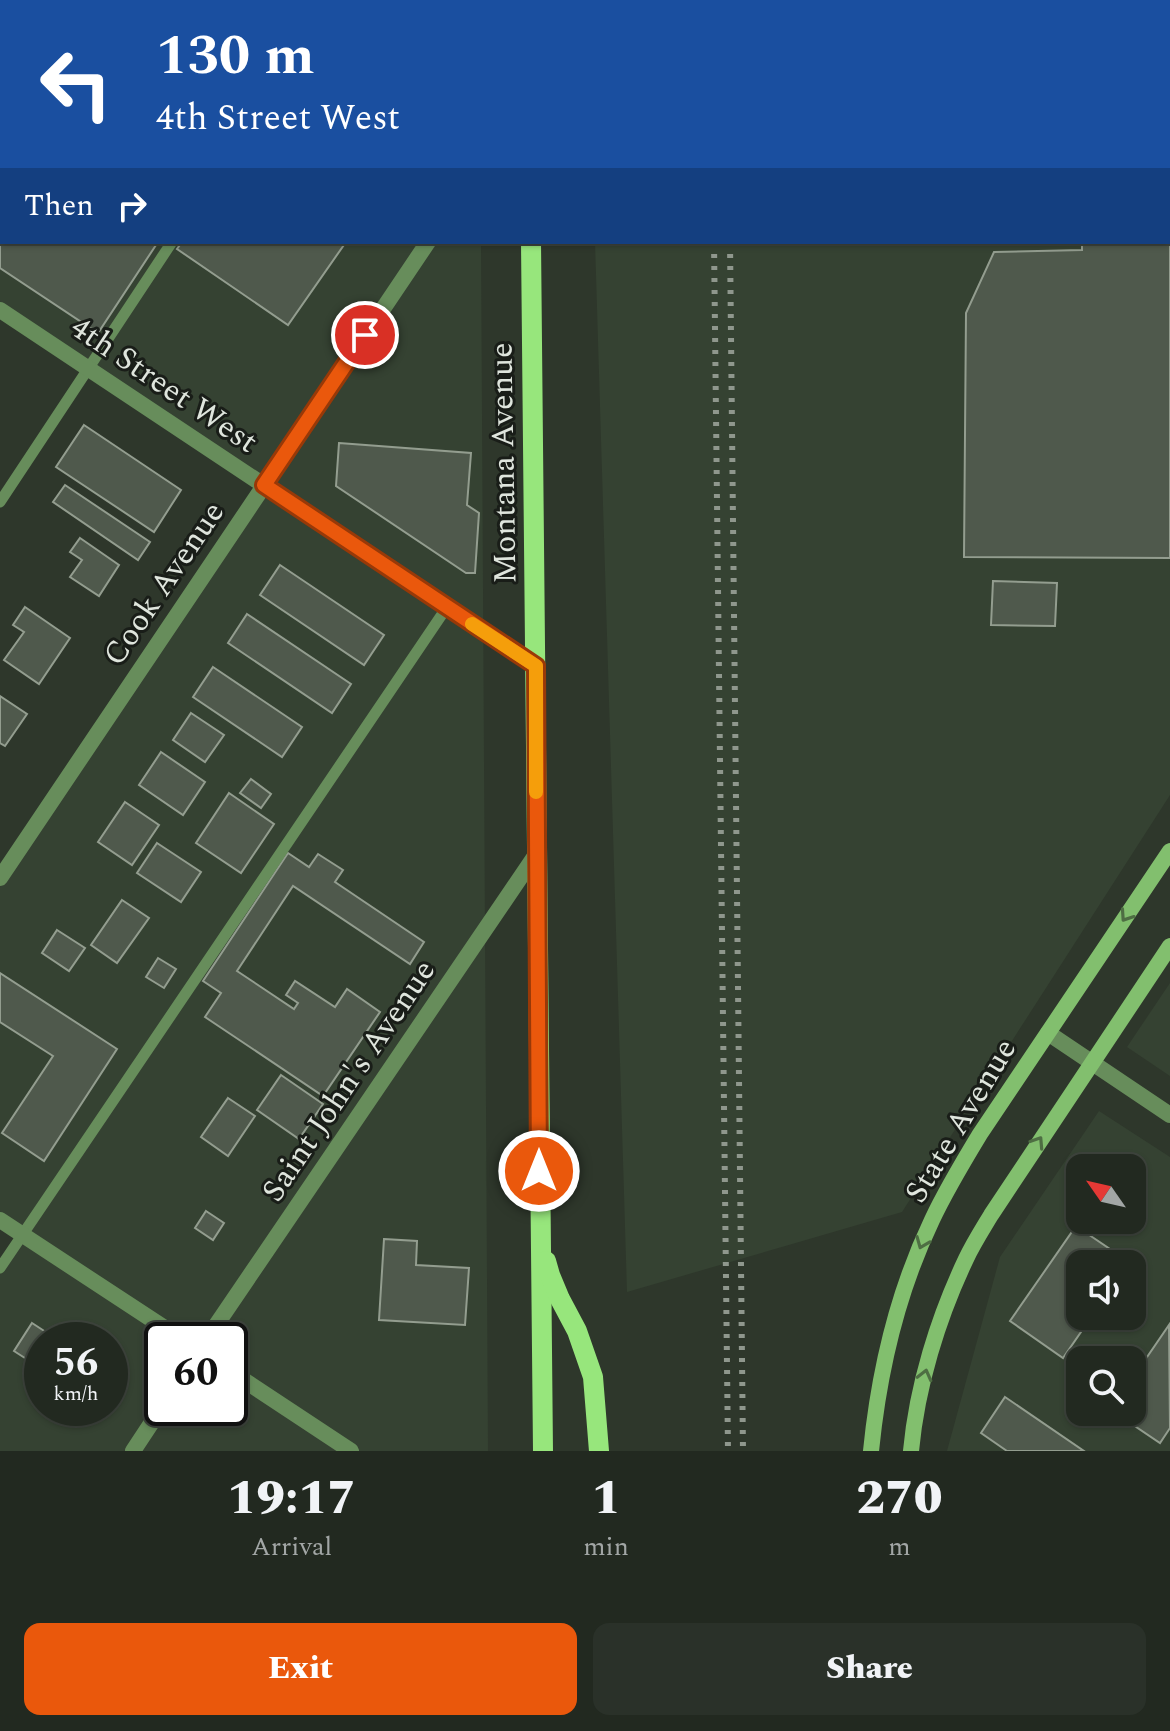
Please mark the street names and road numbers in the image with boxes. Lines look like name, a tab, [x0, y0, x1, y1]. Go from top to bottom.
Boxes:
street label: 4th Street West	[60, 304, 268, 466]
street label: Montana Avenue	[477, 342, 531, 584]
street label: Cook Avenue	[91, 492, 237, 676]
street label: Saint John's Avenue	[250, 950, 448, 1212]
street label: State Avenue	[892, 1029, 1030, 1213]

